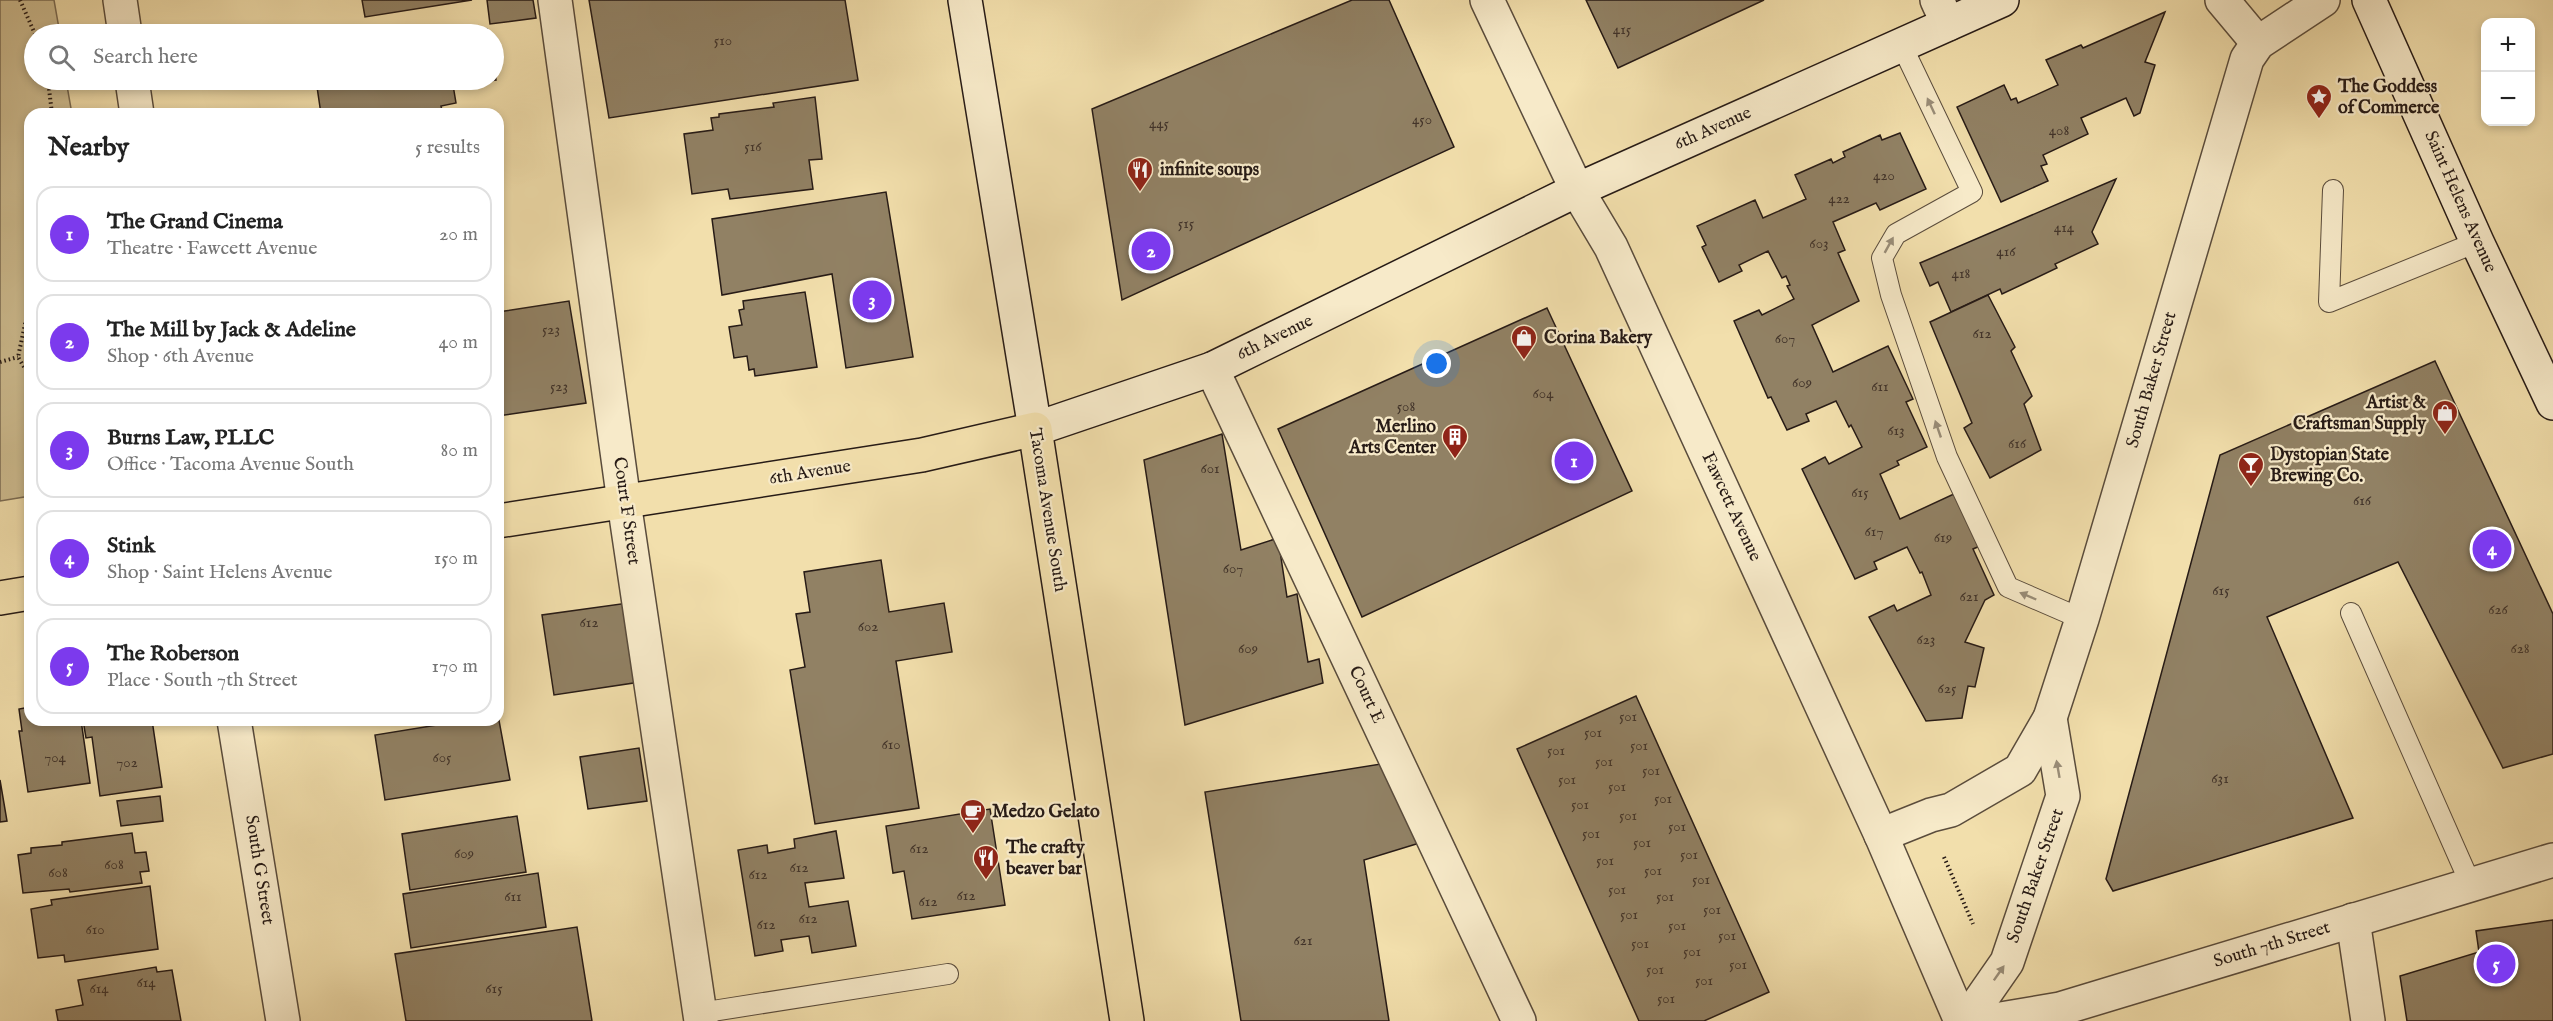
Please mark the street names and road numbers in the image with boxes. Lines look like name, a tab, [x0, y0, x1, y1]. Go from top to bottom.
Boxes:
street label: 6th Avenue	[1671, 102, 1755, 156]
street label: Saint Helens Avenue	[2418, 127, 2502, 277]
street label: South Baker Street	[2122, 309, 2182, 451]
street label: 6th Avenue	[1233, 310, 1317, 366]
street label: Tacoma Avenue South	[1023, 426, 1071, 594]
street label: Fawcett Avenue	[1696, 449, 1766, 565]
street label: 6th Avenue	[768, 455, 852, 491]
street label: Court F Street	[607, 456, 645, 566]
street label: Court E	[1343, 662, 1389, 728]
street label: South Baker Street	[2002, 806, 2070, 946]
street label: South G Street	[239, 813, 279, 927]
street label: South 7th Street	[2211, 916, 2333, 974]

